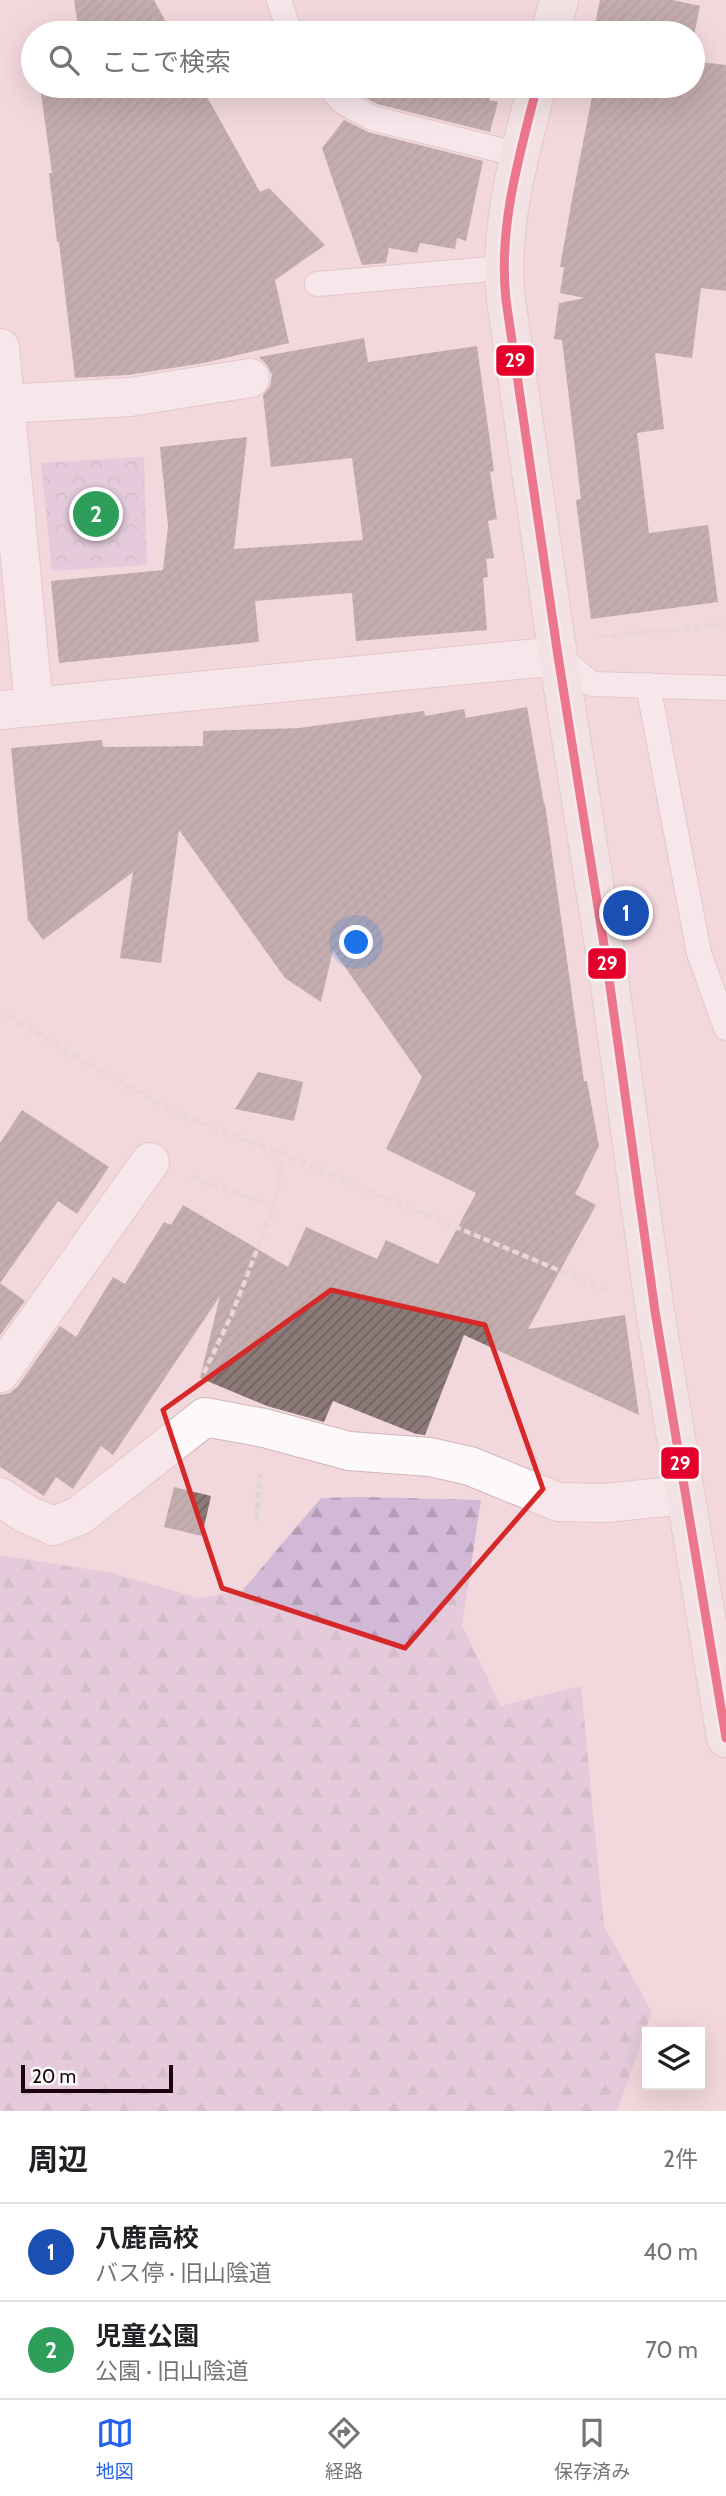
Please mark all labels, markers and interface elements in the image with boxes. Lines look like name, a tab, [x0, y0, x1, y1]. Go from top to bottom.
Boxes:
search box	[21, 21, 705, 98]
icon: search	[45, 41, 83, 79]
text: ここで検索	[101, 46, 231, 78]
line badge: 29	[495, 344, 535, 377]
text: 29	[505, 349, 525, 372]
pin: 2	[73, 488, 119, 540]
pin: 1	[603, 887, 649, 939]
your location	[339, 925, 373, 959]
line badge: 29	[587, 947, 627, 980]
text: 29	[597, 952, 617, 975]
line badge: 29	[660, 1446, 700, 1480]
text: 29	[670, 1452, 690, 1475]
map controls	[642, 2027, 705, 2090]
button: layers	[642, 2027, 705, 2090]
scale bar	[21, 2062, 173, 2094]
text: 20 m	[32, 2065, 76, 2088]
text: 周辺	[28, 2141, 88, 2178]
text: 2件	[663, 2145, 698, 2173]
text: 八鹿高校	[95, 2222, 199, 2254]
text: 1	[47, 2238, 55, 2266]
text: 40 m	[643, 2238, 698, 2266]
text: バス停 · 旧山陰道	[95, 2259, 272, 2287]
text: 児童公園	[95, 2320, 199, 2352]
text: 2	[45, 2336, 57, 2364]
text: 70 m	[645, 2336, 698, 2364]
text: 公園 · 旧山陰道	[95, 2357, 249, 2385]
tab: 地図	[96, 2414, 134, 2483]
tab: 経路	[325, 2414, 363, 2483]
tab: 保存済み	[554, 2414, 630, 2483]

